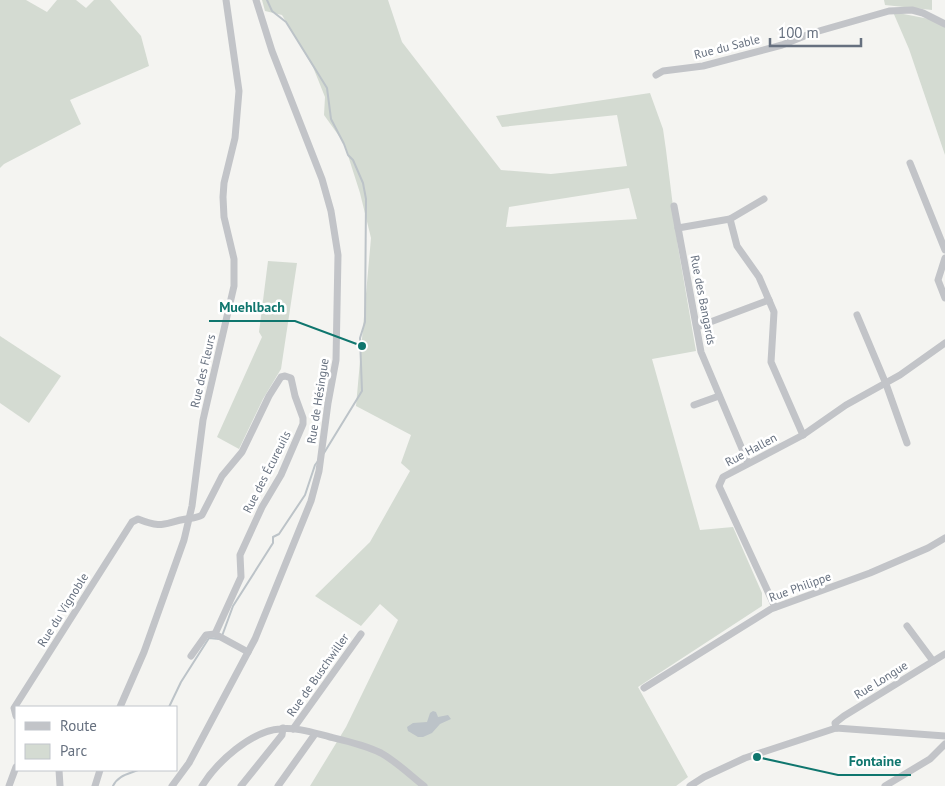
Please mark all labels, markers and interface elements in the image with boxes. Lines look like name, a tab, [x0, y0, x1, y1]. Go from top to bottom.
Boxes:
scale bar	[770, 15, 861, 47]
text: 100 m	[778, 23, 819, 42]
street label: Rue du Sable	[692, 31, 761, 62]
street label: Rue des Bangards	[687, 254, 720, 346]
callout: Muehlbach	[209, 292, 295, 321]
text: Muehlbach	[219, 298, 285, 316]
street label: Rue des Fleurs	[187, 333, 218, 409]
street label: Rue de Hésingue	[303, 357, 332, 445]
street label: Rue des Écureuils	[239, 428, 294, 515]
street label: Rue Hallen	[722, 430, 779, 469]
street label: Rue Philippe	[767, 568, 833, 605]
street label: Rue du Vignoble	[34, 570, 91, 649]
street label: Rue de Buschwiller	[283, 630, 352, 719]
street label: Rue Longue	[851, 657, 910, 702]
legend	[15, 706, 178, 771]
text: Route	[60, 716, 97, 735]
text: Parc	[60, 741, 87, 760]
callout: Fontaine	[838, 746, 911, 775]
text: Fontaine	[849, 752, 901, 770]

